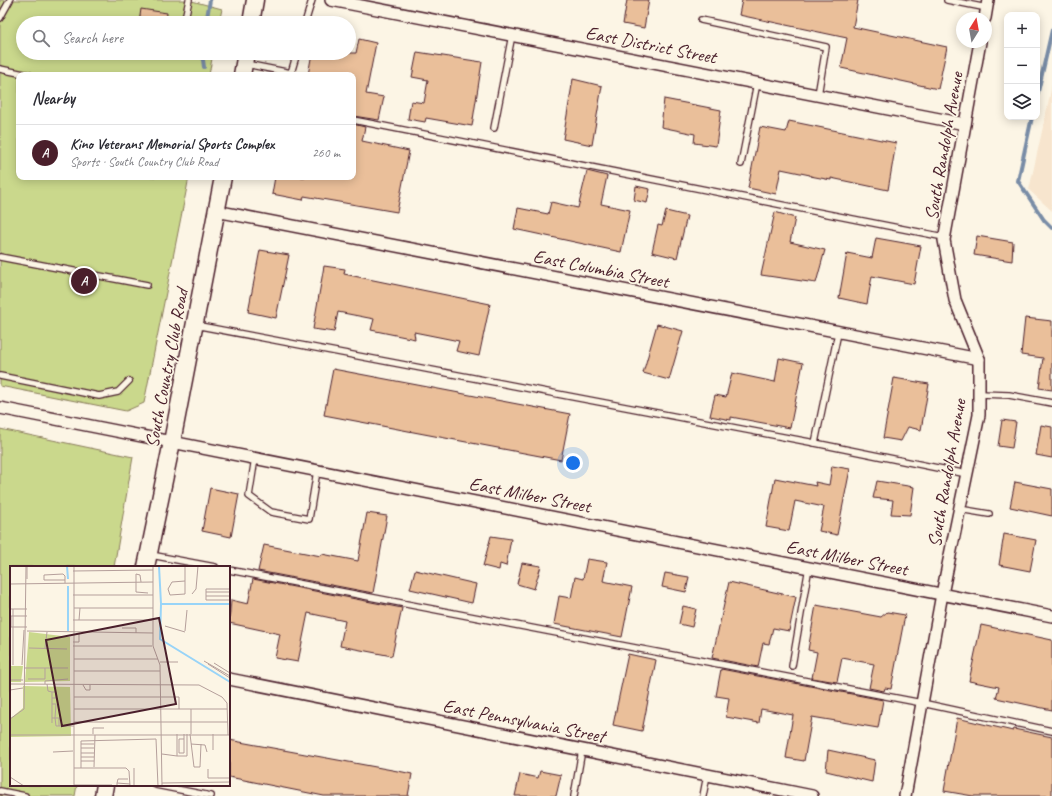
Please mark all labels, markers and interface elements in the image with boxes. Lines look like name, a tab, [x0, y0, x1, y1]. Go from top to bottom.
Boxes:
north arrow	[956, 12, 992, 48]
map controls	[1004, 12, 1040, 120]
button: +	[1004, 12, 1040, 48]
search box	[16, 16, 356, 60]
street label: East District Street	[584, 21, 720, 70]
icon: search	[30, 27, 52, 49]
text: Search here	[62, 29, 123, 48]
button: −	[1004, 48, 1040, 84]
street label: South Randolph Avenue	[919, 69, 969, 222]
button: layers	[1004, 84, 1040, 120]
text: Nearby	[32, 88, 75, 109]
text: Kino Veterans Memorial Sports Complex	[70, 135, 274, 154]
text: A	[42, 145, 48, 161]
text: 260 m	[312, 145, 340, 161]
text: Sports · South Country Club Road	[70, 154, 219, 170]
street label: East Columbia Street	[531, 244, 672, 294]
pin: A	[71, 266, 97, 296]
street label: South Country Club Road	[140, 284, 195, 450]
street label: South Randolph Avenue	[922, 396, 972, 549]
your location	[563, 453, 583, 473]
street label: East Milber Street	[467, 471, 594, 519]
street label: East Milber Street	[784, 534, 911, 582]
inset map	[10, 566, 230, 786]
street label: East Pennsylvania Street	[441, 694, 609, 749]

